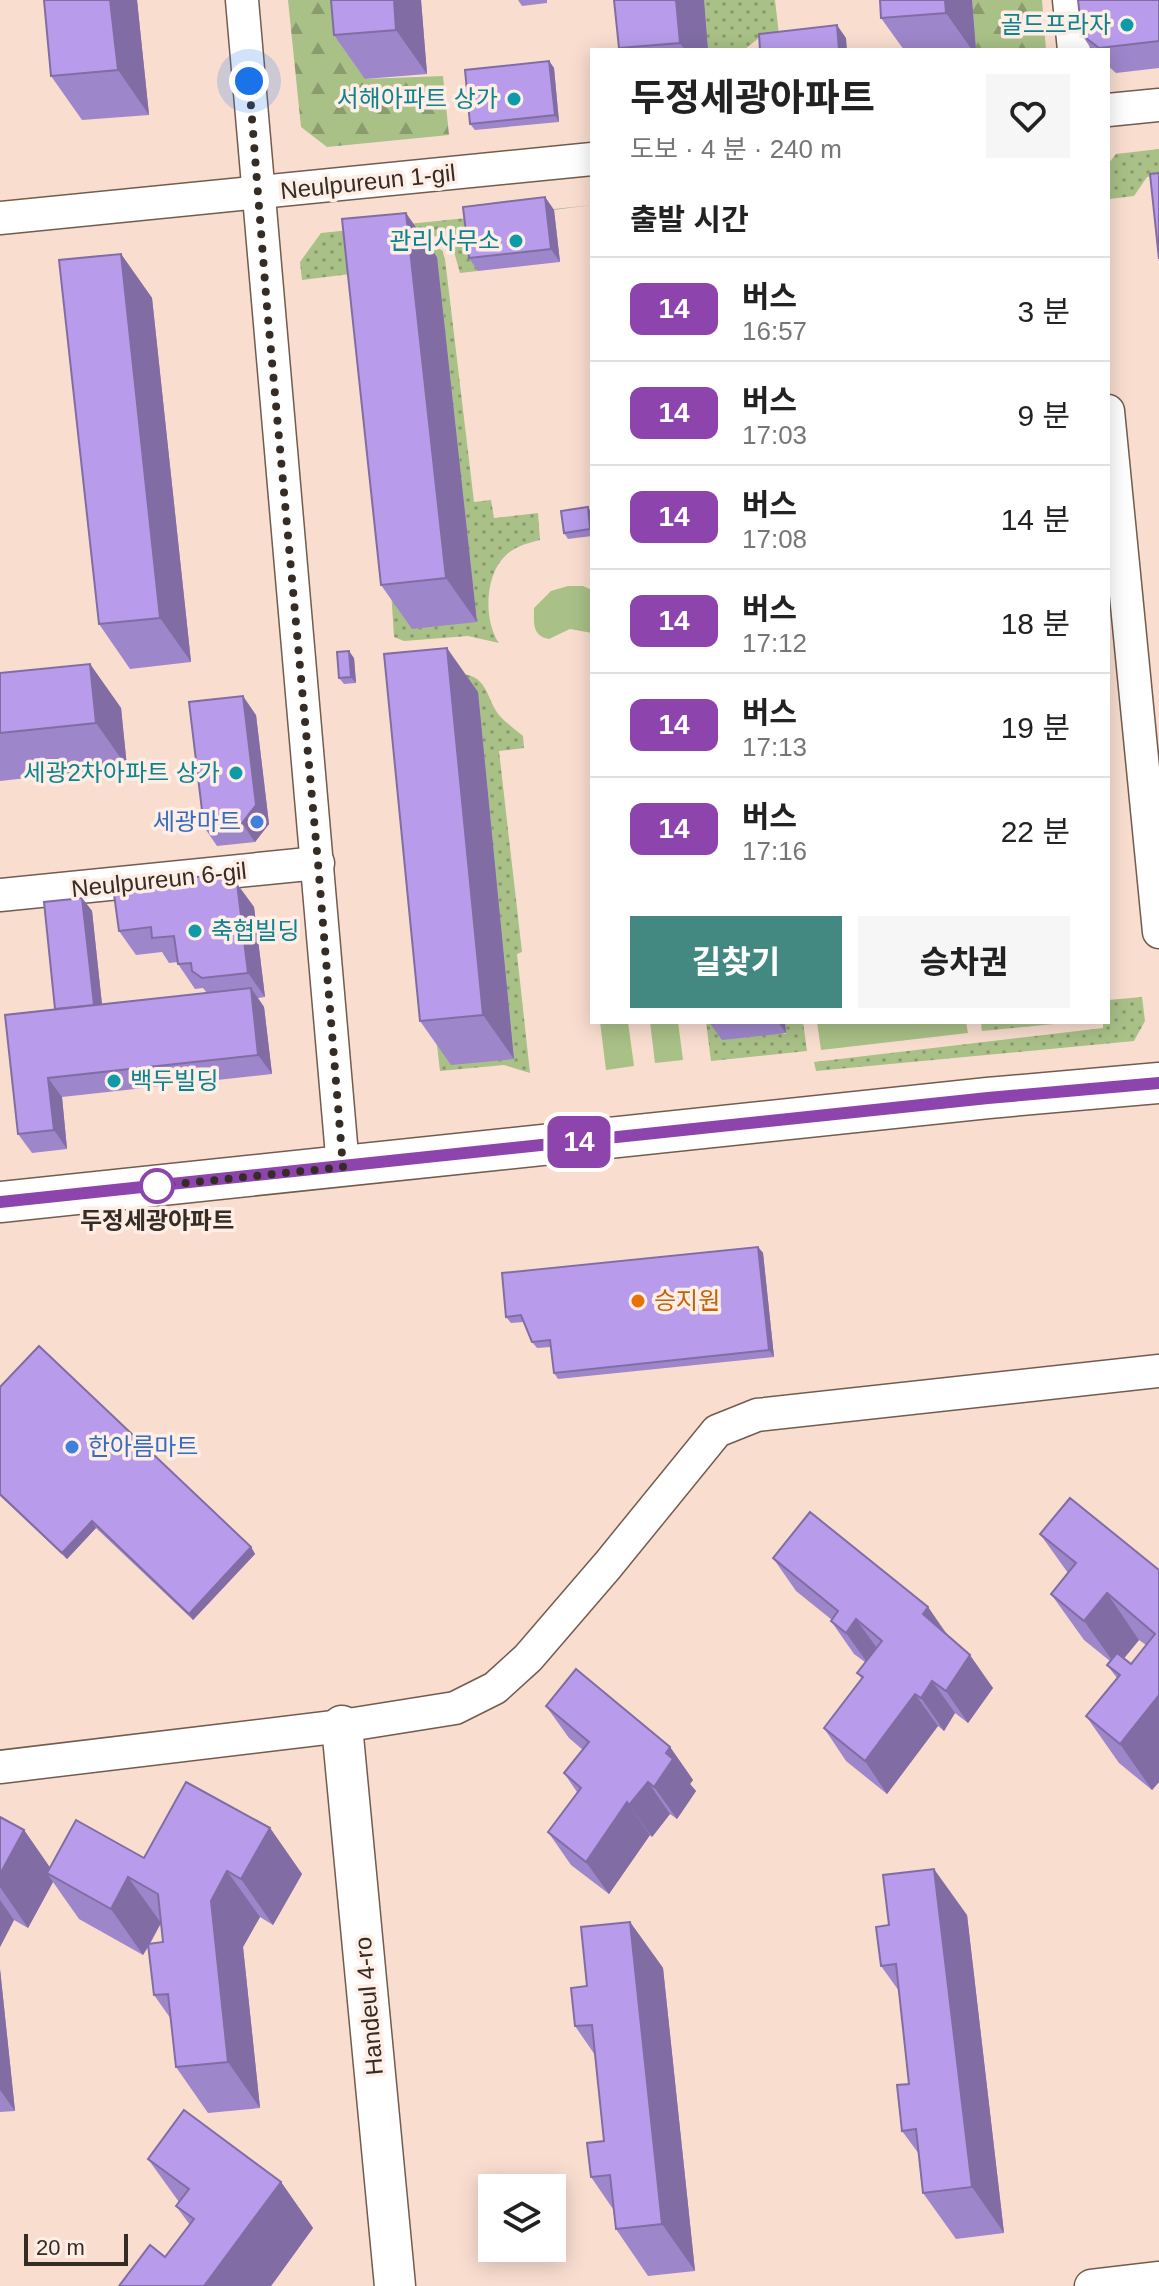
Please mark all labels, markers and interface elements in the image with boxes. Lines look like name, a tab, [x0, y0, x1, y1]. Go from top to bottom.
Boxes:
place label: 골드프라자	[1001, 11, 1111, 38]
marker: 골드프라자	[1118, 16, 1136, 34]
your location	[229, 61, 269, 101]
button: heart	[986, 74, 1070, 158]
text: 두정세광아파트	[630, 77, 875, 119]
place label: 서해아파트 상가	[337, 85, 498, 112]
marker: 서해아파트 상가	[505, 90, 523, 108]
text: 도보 · 4 분 · 240 m	[630, 134, 842, 164]
street label: Neulpureun 1-gil	[279, 159, 457, 204]
text: 출발 시간	[630, 203, 749, 236]
place label: 관리사무소	[390, 227, 500, 254]
marker: 관리사무소	[507, 232, 525, 250]
text: 버스	[742, 280, 797, 313]
text: 14	[658, 293, 690, 324]
text: 3 분	[1017, 295, 1070, 328]
text: 16:57	[742, 316, 807, 346]
text: 버스	[742, 384, 797, 417]
text: 14	[658, 397, 690, 428]
text: 9 분	[1017, 399, 1070, 432]
text: 17:03	[742, 420, 807, 450]
text: 버스	[742, 488, 797, 521]
text: 14	[658, 501, 690, 532]
text: 14 분	[1001, 503, 1070, 536]
text: 17:08	[742, 524, 807, 554]
text: 버스	[742, 592, 797, 625]
text: 14	[658, 605, 690, 636]
text: 18 분	[1001, 607, 1070, 640]
text: 17:12	[742, 628, 807, 658]
text: 버스	[742, 696, 797, 729]
text: 14	[658, 709, 690, 740]
text: 19 분	[1001, 711, 1070, 744]
text: 17:13	[742, 732, 807, 762]
place label: 세광2차아파트 상가	[23, 759, 220, 786]
marker: 세광2차아파트 상가	[227, 764, 245, 782]
text: 버스	[742, 800, 797, 833]
place label: 세광마트	[153, 808, 241, 835]
marker: 세광마트	[248, 813, 266, 831]
text: 14	[658, 813, 690, 844]
text: 22 분	[1001, 815, 1070, 848]
text: 17:16	[742, 836, 807, 866]
street label: Neulpureun 6-gil	[70, 857, 248, 902]
button: 길찾기	[630, 916, 842, 1008]
button: 승차권	[858, 916, 1070, 1008]
place label: 축협빌딩	[211, 917, 299, 944]
marker: 축협빌딩	[186, 922, 204, 940]
place label: 백두빌딩	[130, 1067, 218, 1094]
marker: 백두빌딩	[105, 1072, 123, 1090]
line badge: 14	[543, 1116, 615, 1168]
text: 14	[563, 1126, 595, 1157]
marker: 두정세광아파트	[140, 1169, 174, 1203]
place label: 두정세광아파트	[80, 1207, 234, 1234]
place label: 승지원	[654, 1287, 720, 1314]
marker: 승지원	[629, 1292, 647, 1310]
place label: 한아름마트	[88, 1433, 198, 1460]
marker: 한아름마트	[63, 1438, 81, 1456]
street label: Handeul 4-ro	[349, 1936, 388, 2076]
map controls	[478, 2174, 566, 2262]
button: layers	[478, 2174, 566, 2262]
scale bar	[24, 2230, 128, 2266]
text: 20 m	[36, 2235, 85, 2260]

